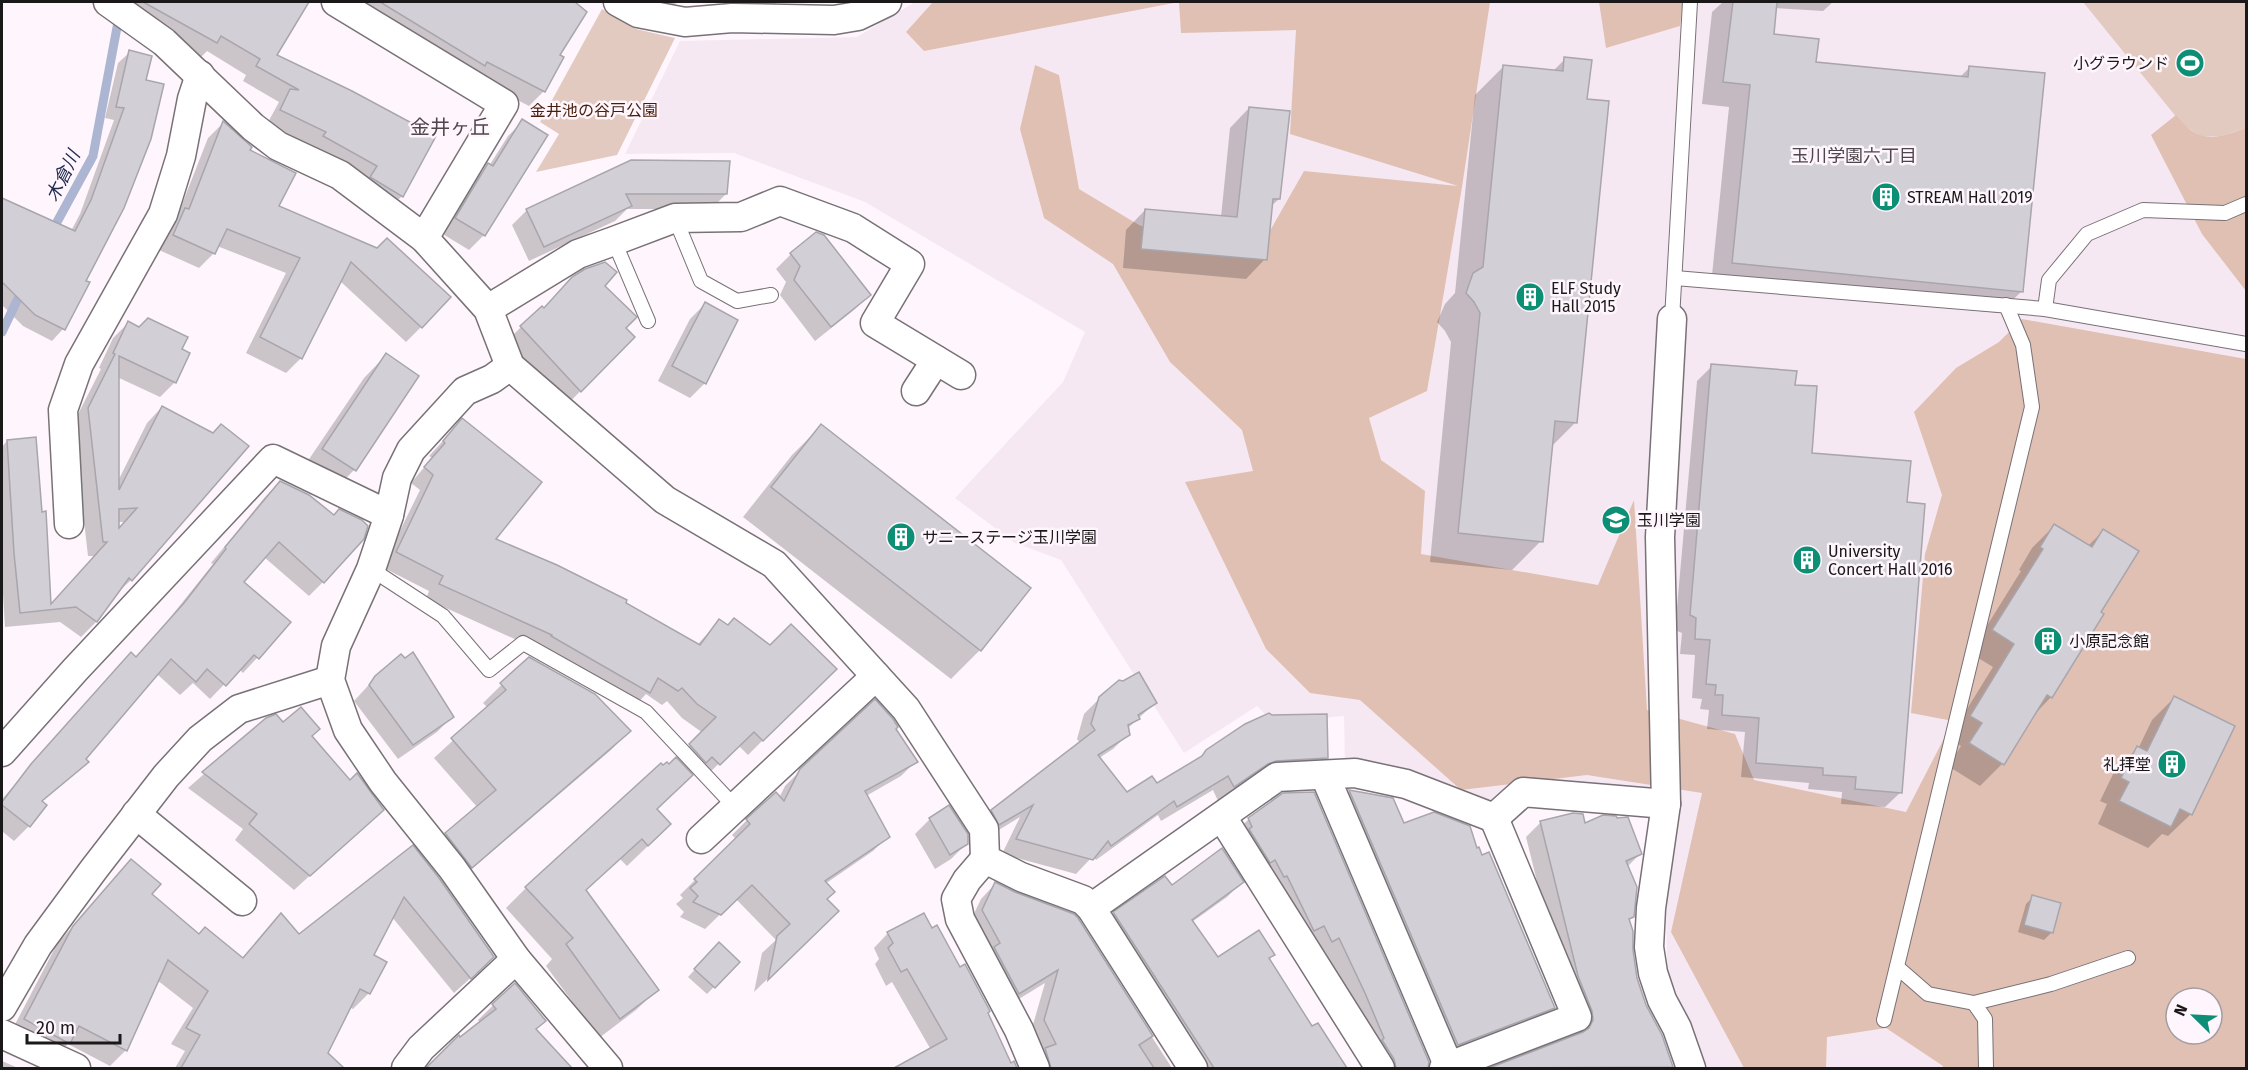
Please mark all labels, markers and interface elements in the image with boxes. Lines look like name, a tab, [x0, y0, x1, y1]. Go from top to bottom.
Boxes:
sports icon: 小グラウンド	[2174, 47, 2206, 79]
place label: 小グラウンド	[2073, 54, 2169, 73]
park label: 金井池の谷戸公園	[530, 101, 658, 120]
district label: 金井ヶ丘	[410, 115, 490, 139]
water label: 木倉川	[41, 145, 86, 205]
district label: 玉川学園六丁目	[1791, 145, 1917, 167]
building icon: STREAM Hall 2019	[1870, 181, 1902, 213]
place label: STREAM Hall 2019	[1907, 188, 2033, 207]
place label: ELF Study Hall 2015	[1551, 279, 1621, 316]
building icon: ELF Study Hall 2015	[1514, 281, 1546, 313]
school or university icon: 玉川学園	[1600, 504, 1632, 536]
place label: 玉川学園	[1637, 511, 1701, 530]
building icon: サニーステージ玉川学園	[885, 521, 917, 553]
place label: サニーステージ玉川学園	[922, 528, 1097, 547]
place label: University Concert Hall 2016	[1828, 542, 1953, 579]
building icon: University Concert Hall 2016	[1791, 544, 1823, 576]
building icon: 小原記念館	[2032, 625, 2064, 657]
place label: 小原記念館	[2069, 632, 2149, 651]
building icon: 礼拝堂	[2156, 748, 2188, 780]
place label: 礼拝堂	[2103, 755, 2151, 774]
north arrow	[2164, 986, 2224, 1046]
text: N	[2170, 1001, 2192, 1019]
scale bar	[27, 1007, 120, 1045]
text: 20 m	[36, 1017, 75, 1039]

